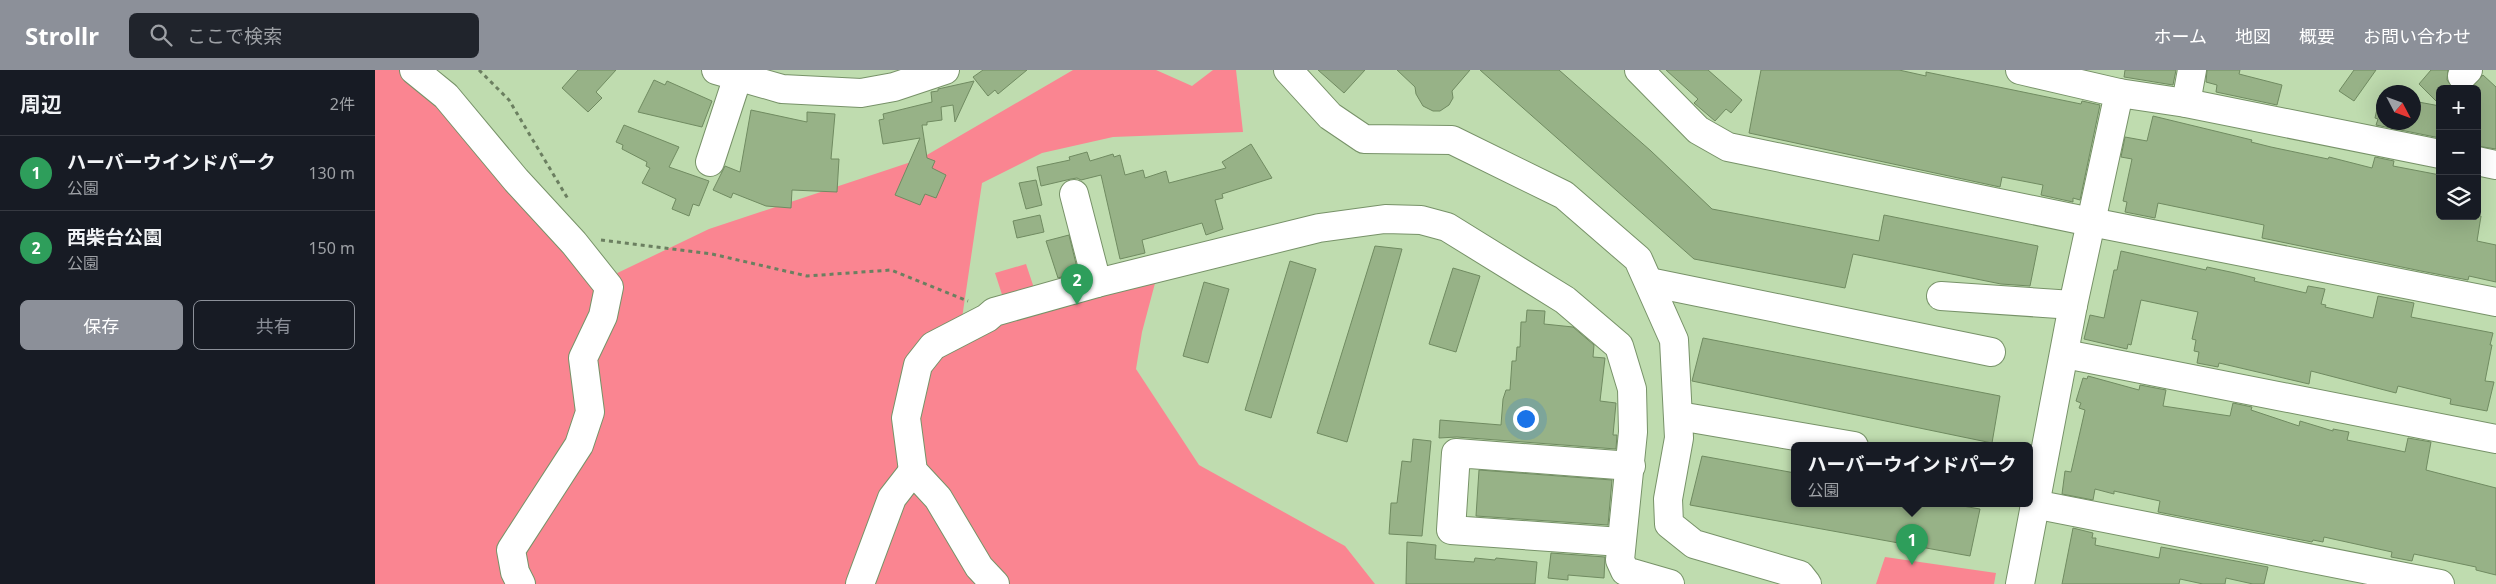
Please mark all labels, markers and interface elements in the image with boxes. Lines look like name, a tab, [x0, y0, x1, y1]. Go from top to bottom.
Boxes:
search box	[129, 13, 479, 58]
text: Strollr	[25, 19, 99, 52]
icon: search	[147, 21, 175, 49]
text: ここで検索	[187, 23, 282, 49]
text: ホーム	[2154, 24, 2207, 48]
text: 地図	[2235, 24, 2271, 48]
text: 概要	[2299, 24, 2335, 48]
text: お問い合わせ	[2363, 24, 2471, 48]
north arrow	[2376, 85, 2421, 130]
map controls	[2436, 85, 2481, 220]
button: +	[2436, 85, 2481, 130]
text: 周辺	[20, 90, 62, 118]
text: 2件	[330, 93, 355, 115]
button: −	[2436, 130, 2481, 175]
text: ハーバーウインドパーク	[67, 149, 276, 175]
text: 1	[31, 162, 41, 184]
text: 130 m	[308, 162, 355, 184]
button: layers	[2436, 175, 2481, 220]
text: 公園	[67, 177, 99, 199]
text: 西柴台公園	[67, 224, 162, 250]
text: 2	[31, 237, 41, 259]
text: 150 m	[308, 237, 355, 259]
text: 公園	[67, 252, 99, 274]
pin: 2	[1061, 264, 1093, 305]
button: 保存	[20, 300, 183, 350]
button: 共有	[193, 300, 355, 350]
your location	[1513, 406, 1539, 432]
popup	[1791, 442, 2033, 507]
text: ハーバーウインドパーク	[1808, 451, 2016, 477]
text: 公園	[1808, 479, 1840, 501]
pin: 1	[1896, 524, 1928, 565]

